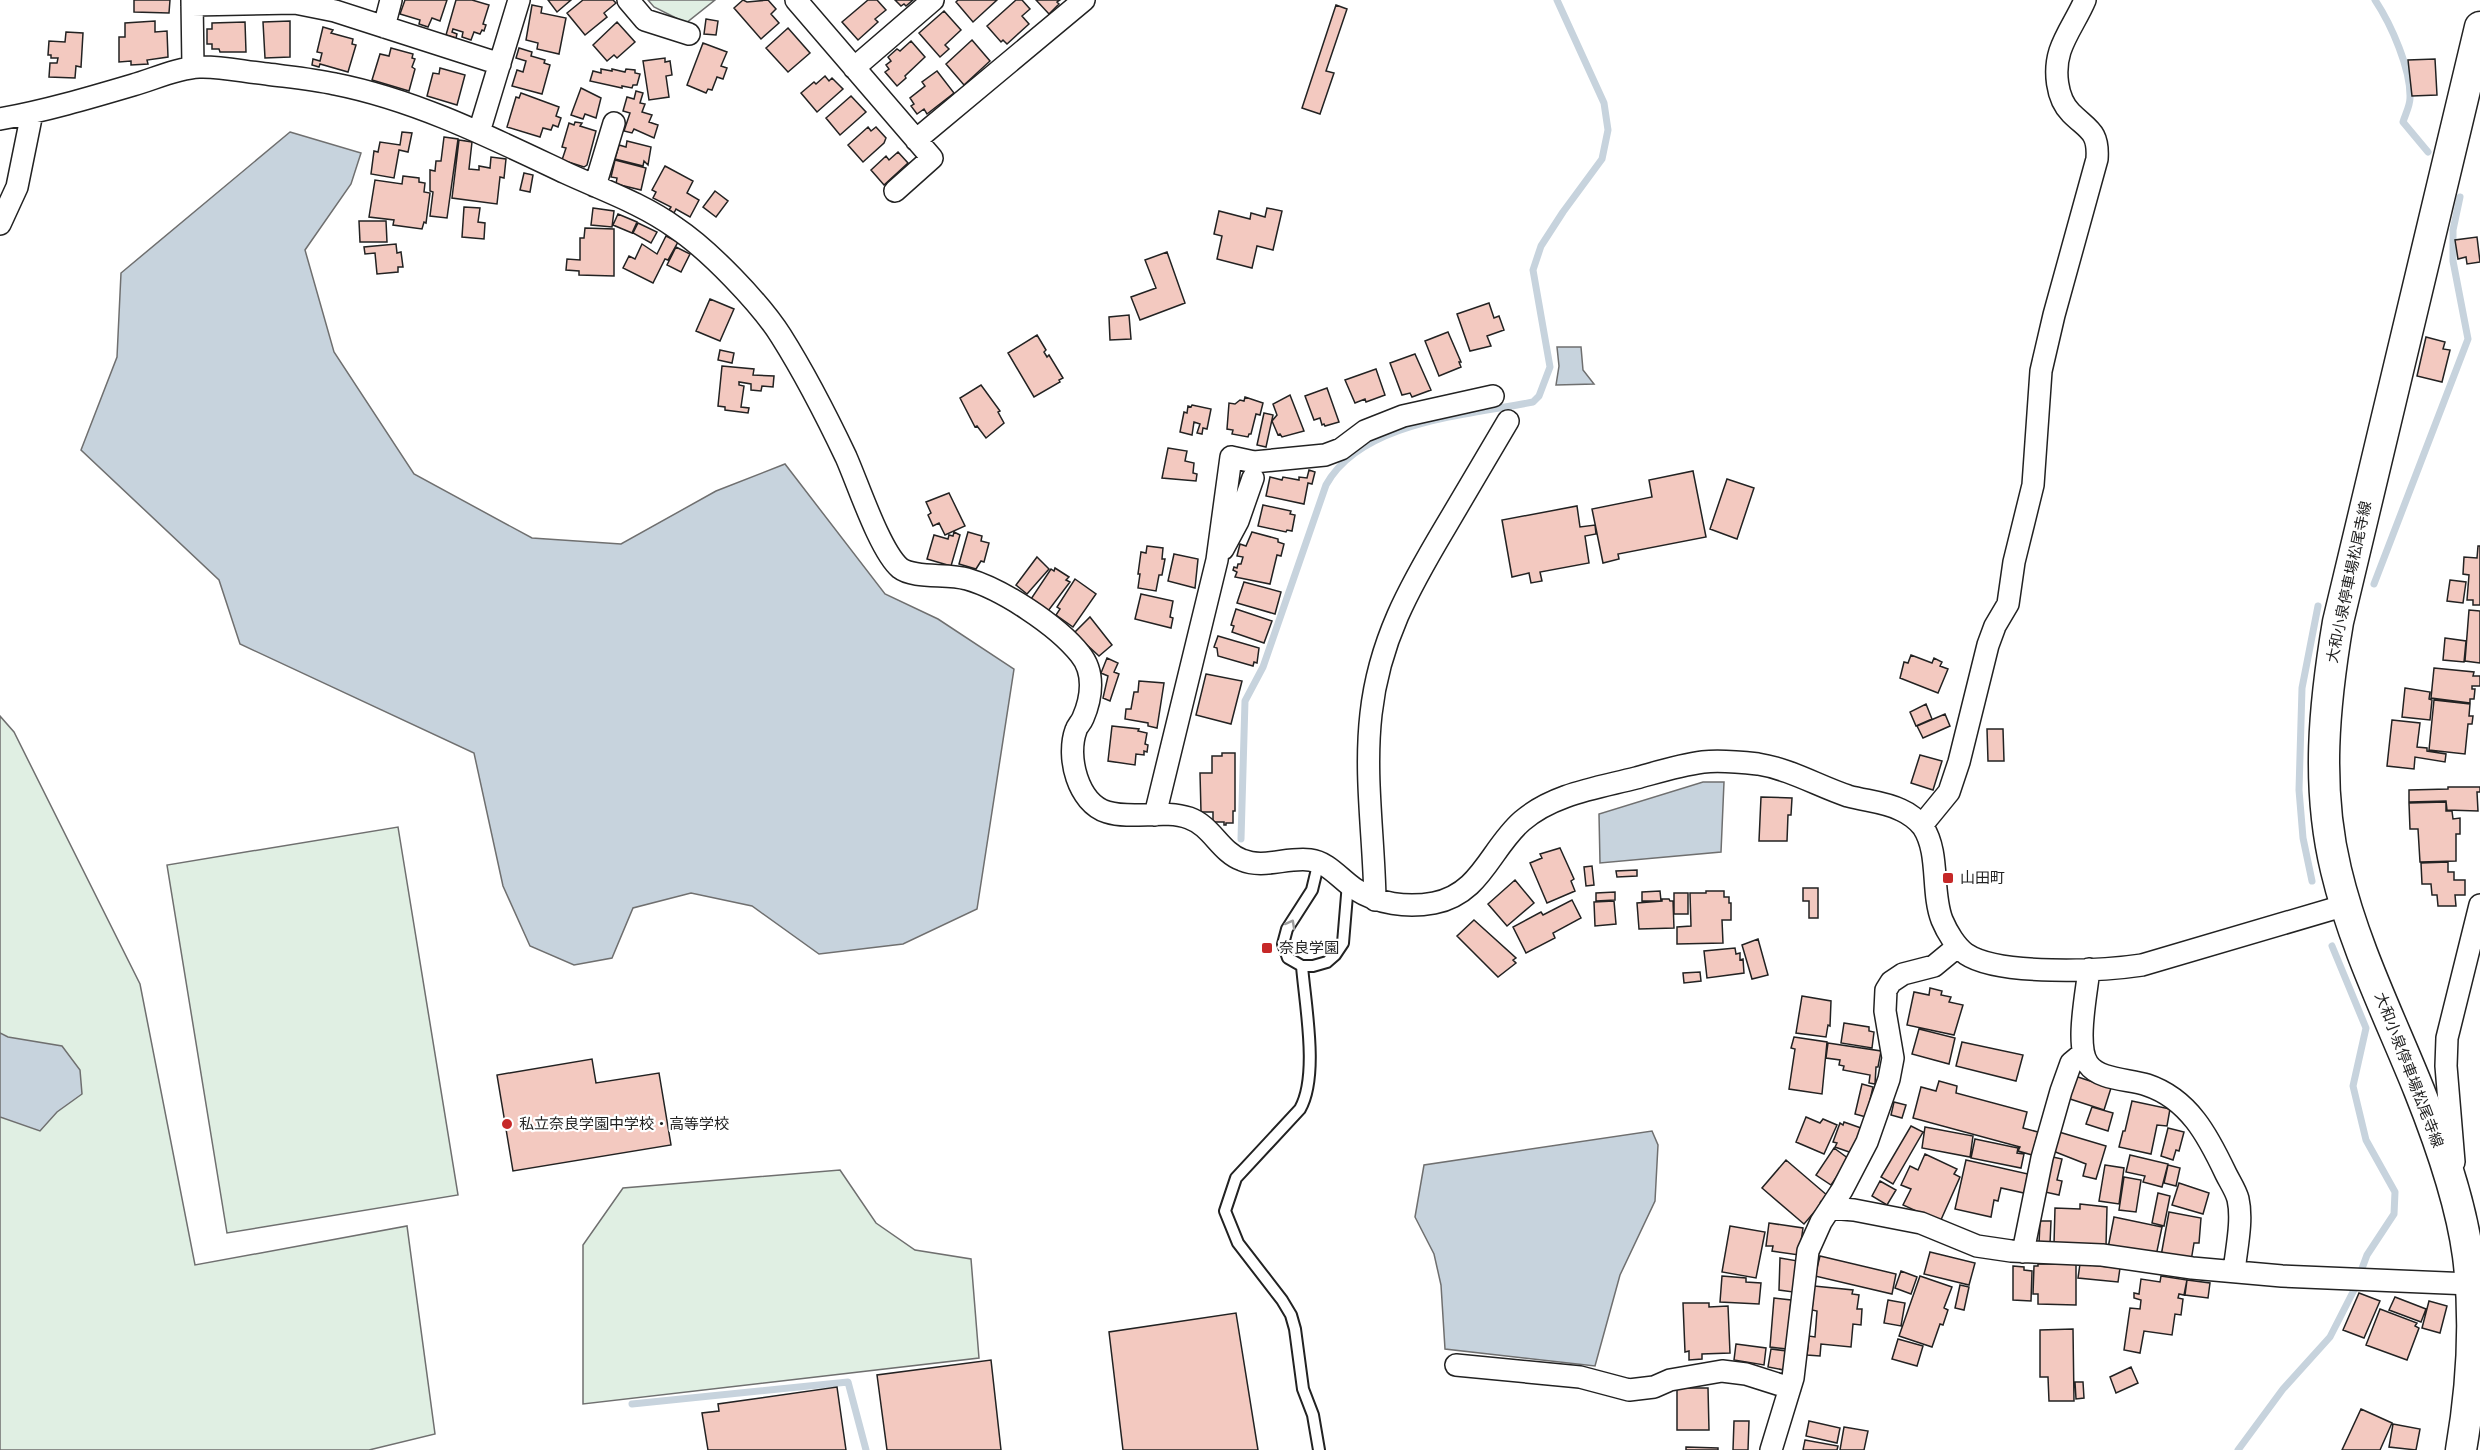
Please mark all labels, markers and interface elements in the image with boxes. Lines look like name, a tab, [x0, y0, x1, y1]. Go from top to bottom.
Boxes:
street label: 大和小泉停車場松尾寺線	[2323, 499, 2375, 665]
place label: 山田町	[1960, 869, 2005, 887]
marker: 山田町	[1941, 871, 1955, 885]
one-way arrow	[1284, 920, 1295, 930]
place label: 奈良学園	[1279, 939, 1339, 957]
marker: 奈良学園	[1260, 941, 1274, 955]
street label: 大和小泉停車場松尾寺線	[2371, 990, 2447, 1150]
place label: 私立奈良学園中学校・高等学校	[519, 1115, 729, 1133]
marker: 私立奈良学園中学校・高等学校	[500, 1117, 514, 1131]

